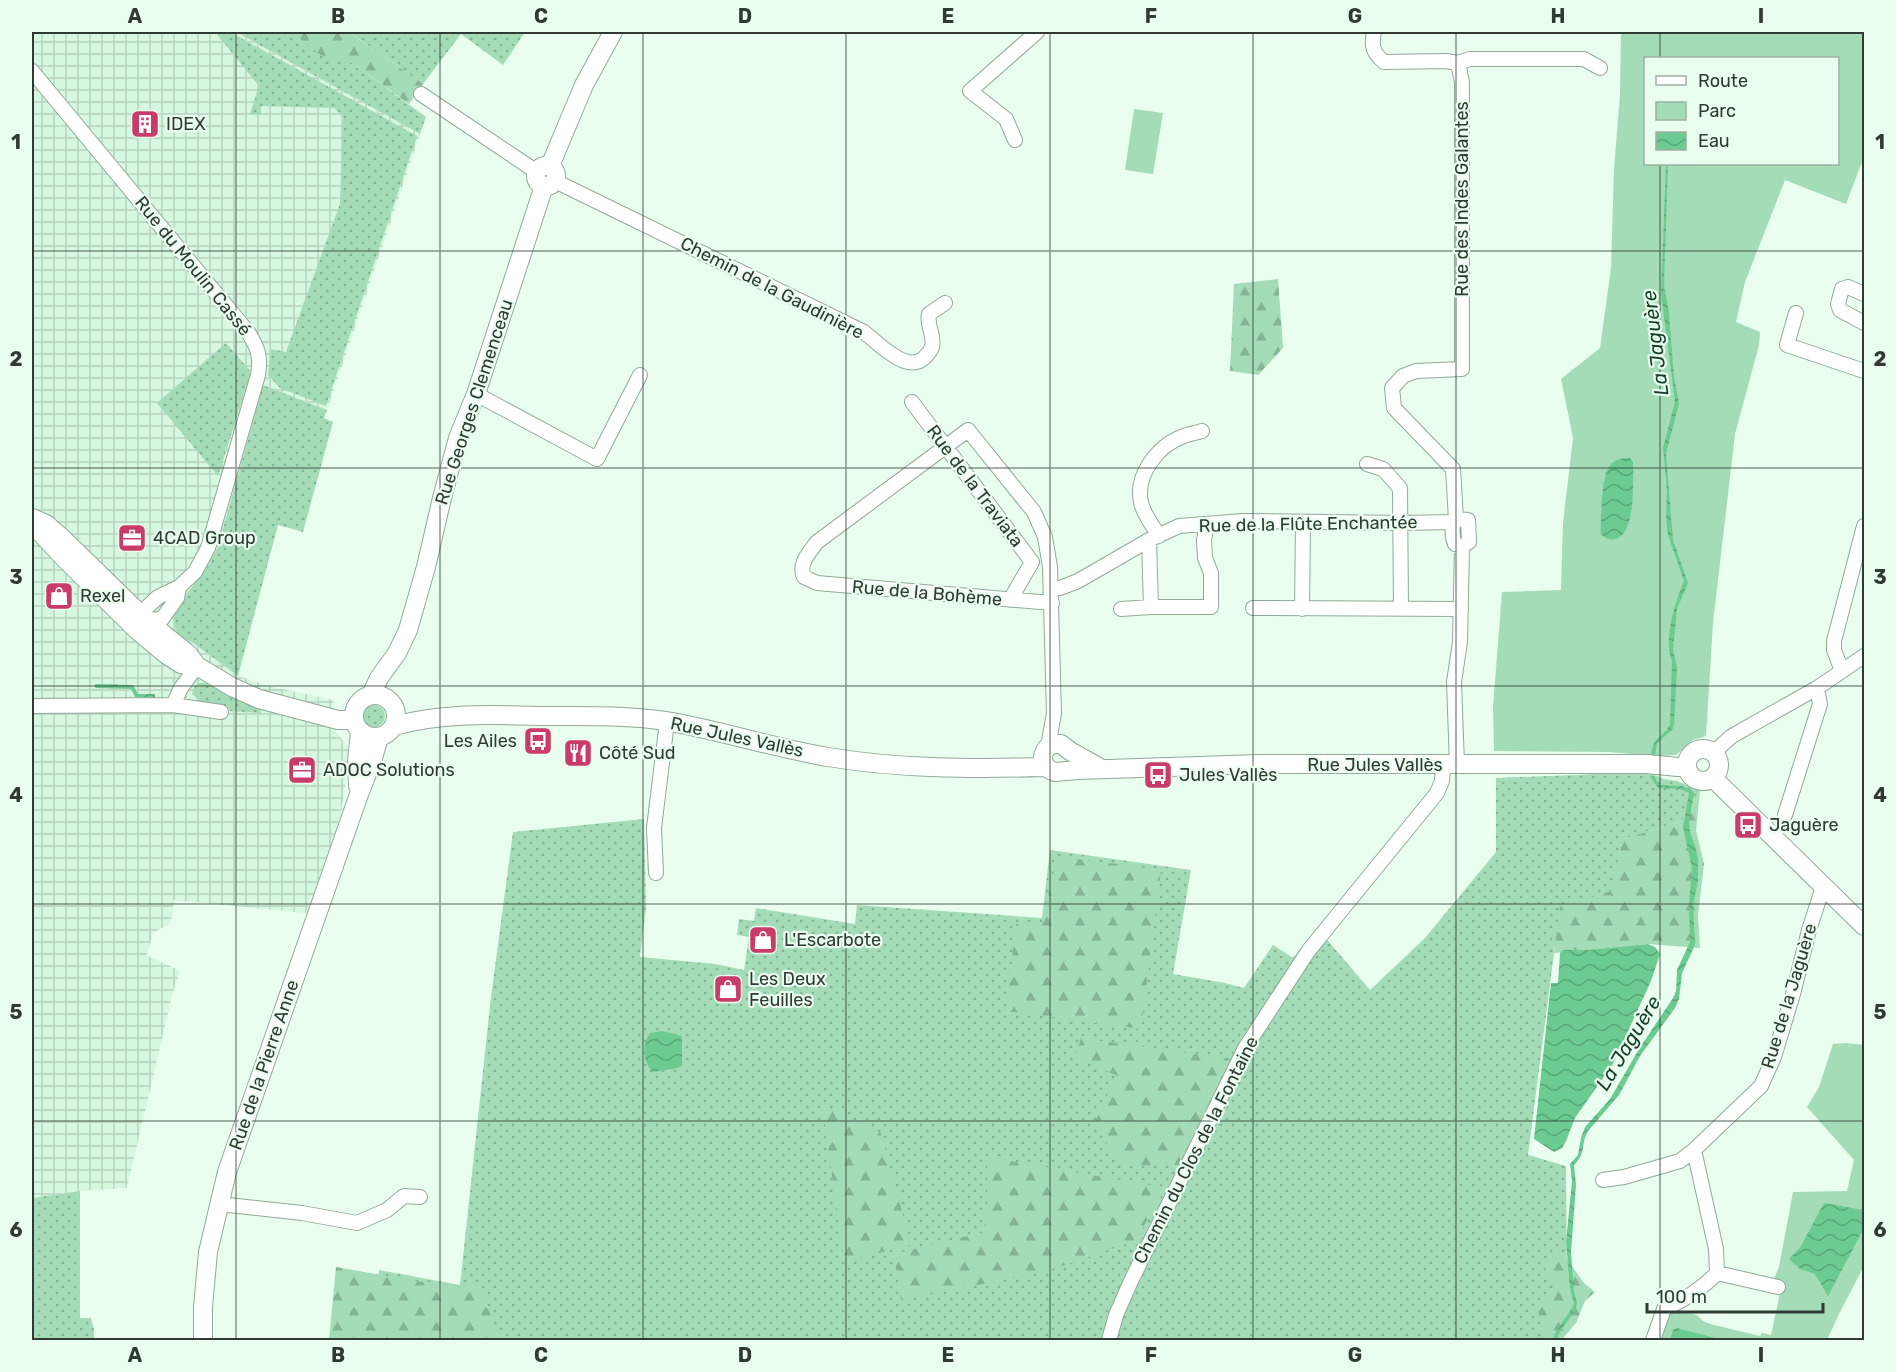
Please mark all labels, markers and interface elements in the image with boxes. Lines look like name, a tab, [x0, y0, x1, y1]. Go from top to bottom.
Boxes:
text: A	[128, 4, 143, 28]
text: B	[331, 4, 345, 28]
text: C	[534, 4, 548, 28]
text: D	[738, 4, 752, 28]
text: E	[942, 4, 954, 28]
text: F	[1145, 4, 1157, 28]
text: G	[1348, 4, 1362, 28]
text: H	[1551, 4, 1565, 28]
text: I	[1758, 4, 1764, 28]
legend	[1644, 57, 1839, 165]
text: Route	[1698, 70, 1748, 92]
text: Parc	[1698, 100, 1736, 122]
street label: Rue des Indes Galantes	[1451, 101, 1473, 297]
building icon: IDEX	[129, 108, 161, 140]
place label: IDEX	[166, 113, 206, 135]
text: 1	[11, 130, 21, 154]
text: Eau	[1698, 130, 1730, 152]
text: 1	[1875, 130, 1885, 154]
street label: Rue du Moulin Cassé	[130, 192, 256, 340]
street label: Chemin de la Gaudinière	[677, 232, 867, 344]
water label: La Jaguère	[1637, 289, 1673, 397]
street label: Rue Georges Clemenceau	[430, 296, 518, 508]
text: 2	[10, 347, 23, 371]
text: 2	[1874, 347, 1887, 371]
street label: Rue de la Traviata	[922, 421, 1028, 551]
street label: Rue de la Flûte Enchantée	[1198, 511, 1418, 537]
office icon: 4CAD Group	[116, 522, 148, 554]
place label: 4CAD Group	[153, 527, 256, 549]
text: 3	[9, 565, 23, 589]
text: 3	[1873, 565, 1887, 589]
street label: Rue de la Bohème	[851, 575, 1003, 611]
shop icon: Rexel	[43, 580, 75, 612]
place label: Rexel	[80, 585, 125, 607]
street label: Rue Jules Vallès	[668, 712, 806, 762]
bus stop icon: Les Ailes	[522, 725, 554, 757]
place label: Les Ailes	[444, 730, 517, 752]
restaurant icon: Côté Sud	[562, 737, 594, 769]
place label: Côté Sud	[599, 742, 676, 764]
office icon: ADOC Solutions	[286, 754, 318, 786]
street label: Rue Jules Vallès	[1307, 754, 1443, 776]
place label: ADOC Solutions	[323, 759, 455, 781]
bus stop icon: Jules Vallès	[1142, 759, 1174, 791]
place label: Jules Vallès	[1179, 764, 1277, 786]
text: 4	[9, 783, 23, 807]
text: 4	[1873, 783, 1887, 807]
bus stop icon: Jaguère	[1732, 809, 1764, 841]
place label: Jaguère	[1769, 814, 1839, 836]
street label: Rue de la Jaguère	[1756, 921, 1822, 1071]
shop icon: L'Escarbote	[747, 924, 779, 956]
place label: L'Escarbote	[784, 929, 881, 951]
place label: Les Deux Feuilles	[749, 968, 826, 1011]
shop icon: Les Deux Feuilles	[712, 973, 744, 1005]
street label: Rue de la Pierre Anne	[225, 977, 303, 1153]
water label: La Jaguère	[1590, 991, 1666, 1095]
text: 5	[10, 1000, 23, 1024]
text: 5	[1874, 1000, 1887, 1024]
street label: Chemin du Clos de la Fontaine	[1129, 1032, 1263, 1268]
text: 6	[9, 1218, 23, 1242]
text: 6	[1873, 1218, 1887, 1242]
scale bar	[1647, 1276, 1822, 1314]
text: 100 m	[1656, 1286, 1707, 1308]
text: A	[128, 1343, 143, 1367]
text: B	[331, 1343, 345, 1367]
text: C	[534, 1343, 548, 1367]
text: D	[738, 1343, 752, 1367]
text: E	[942, 1343, 954, 1367]
text: F	[1145, 1343, 1157, 1367]
text: G	[1348, 1343, 1362, 1367]
text: H	[1551, 1343, 1565, 1367]
text: I	[1758, 1343, 1764, 1367]

